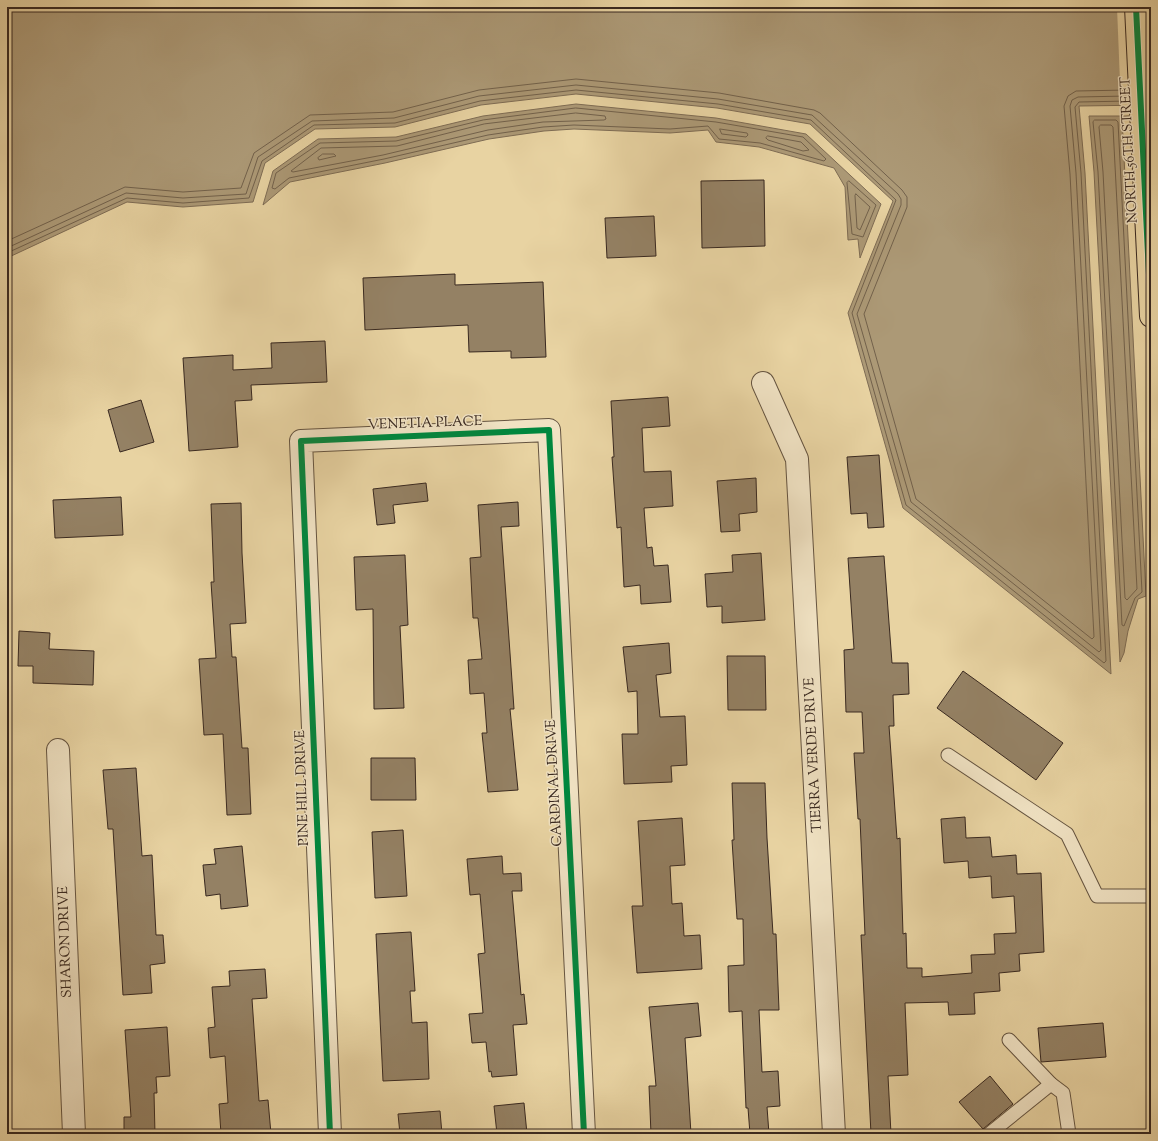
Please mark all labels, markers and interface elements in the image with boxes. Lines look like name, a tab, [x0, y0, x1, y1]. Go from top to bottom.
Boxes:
street label: NORTH 56TH STREET	[1116, 76, 1144, 224]
street label: VENETIA PLACE	[367, 412, 483, 436]
street label: TIERRA VERDE DRIVE	[800, 676, 828, 833]
street label: CARDINAL DRIVE	[542, 719, 568, 847]
street label: PINE HILL DRIVE	[291, 729, 315, 846]
street label: SHARON DRIVE	[54, 885, 78, 998]

